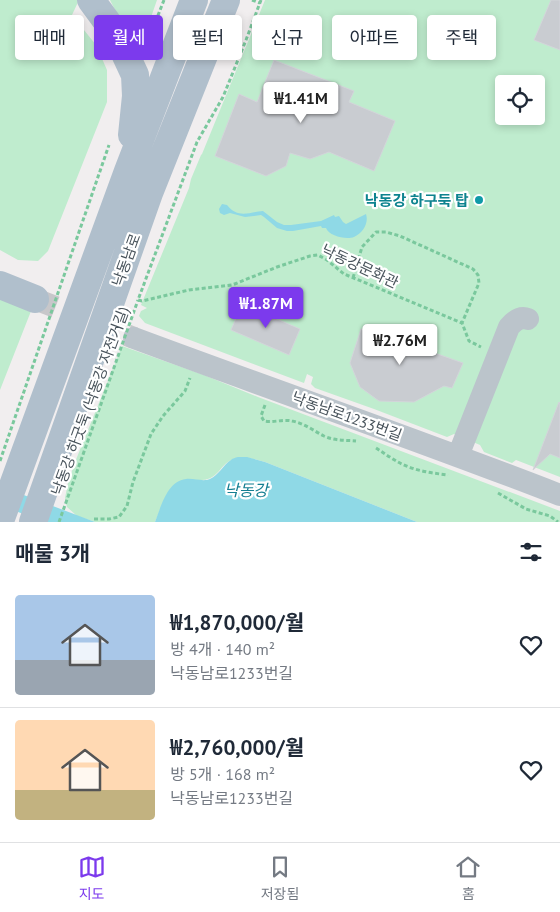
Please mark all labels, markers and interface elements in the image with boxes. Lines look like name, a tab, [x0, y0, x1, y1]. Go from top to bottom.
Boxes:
chip: 매매	[15, 15, 84, 60]
chip: 월세	[94, 15, 163, 60]
chip: 필터	[173, 15, 242, 60]
chip: 신규	[252, 15, 322, 60]
chip: 아파트	[332, 15, 417, 60]
chip: 주택	[427, 15, 496, 60]
map controls	[495, 75, 545, 125]
button: locate	[495, 75, 545, 125]
pin: ₩1.41M	[260, 82, 342, 124]
text: ₩1.41M	[274, 88, 328, 108]
place label: 낙동강 하구둑 탑	[365, 191, 469, 210]
marker: 낙동강 하구둑 탑	[473, 194, 485, 206]
street label: 낙동남로	[108, 231, 144, 289]
street label: 낙동강문화관	[318, 240, 402, 292]
pin: ₩1.87M	[225, 286, 307, 329]
text: ₩1.87M	[239, 293, 293, 313]
street label: 낙동강 하굿둑 (낙동강 자전거길)	[47, 304, 133, 498]
pin: ₩2.76M	[359, 324, 441, 366]
text: ₩2.76M	[373, 330, 427, 350]
street label: 낙동남로1233번길	[289, 387, 405, 445]
water label: 낙동강	[224, 480, 270, 500]
icon: filters	[517, 538, 545, 566]
text: 매물 3개	[15, 540, 90, 567]
text: ₩1,870,000/월	[170, 609, 304, 636]
icon: home	[55, 615, 115, 675]
icon: heart	[517, 631, 545, 659]
text: 방 4개 · 140 m²	[170, 639, 275, 659]
text: 낙동남로1233번길	[170, 663, 293, 683]
text: ₩2,760,000/월	[170, 734, 304, 761]
icon: home	[55, 740, 115, 800]
icon: heart	[517, 756, 545, 784]
text: 방 5개 · 168 m²	[170, 764, 275, 784]
text: 낙동남로1233번길	[170, 788, 293, 808]
tab: 지도	[78, 853, 106, 903]
tab: 저장됨	[261, 853, 299, 903]
tab: 홈	[454, 853, 482, 903]

